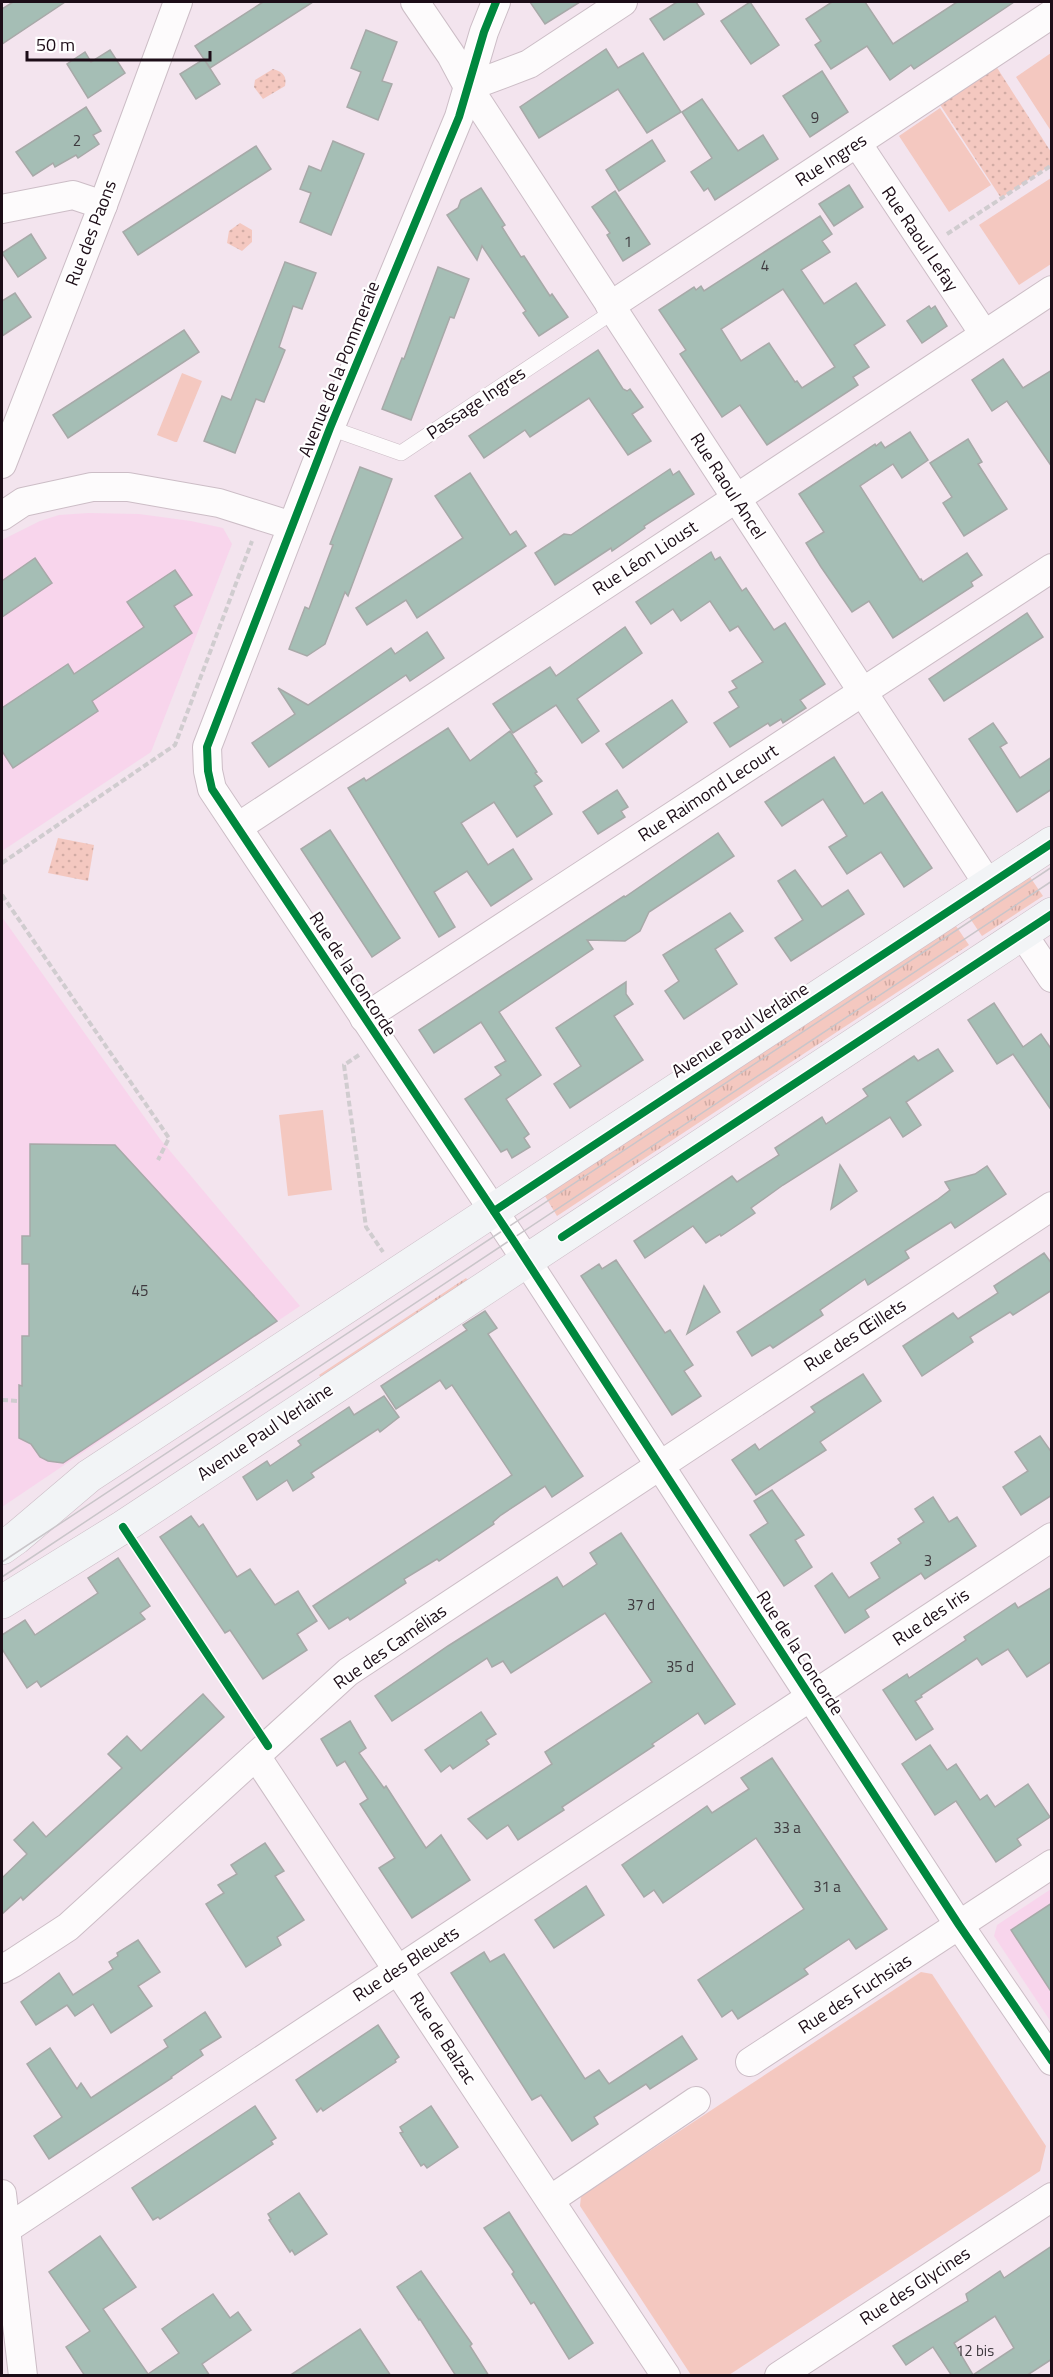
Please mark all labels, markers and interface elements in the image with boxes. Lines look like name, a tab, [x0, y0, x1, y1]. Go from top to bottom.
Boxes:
scale bar	[27, 24, 210, 62]
text: 50 m	[36, 31, 75, 58]
house number: 9	[811, 106, 819, 129]
street label: Rue Ingres	[790, 126, 872, 193]
house number: 2	[73, 129, 81, 152]
street label: Rue des Paons	[58, 176, 123, 290]
street label: Rue Raoul Lefay	[875, 181, 966, 297]
house number: 1	[624, 230, 632, 253]
house number: 4	[761, 254, 769, 277]
street label: Avenue de la Pommeraie	[291, 277, 386, 461]
street label: Passage Ingres	[421, 359, 531, 446]
street label: Rue Raoul Ancel	[684, 427, 773, 544]
street label: Rue Léon Lioust	[587, 513, 703, 602]
street label: Rue Raimond Lecourt	[632, 737, 784, 848]
street label: Rue de la Concorde	[303, 906, 404, 1041]
street label: Avenue Paul Verlaine	[666, 975, 814, 1084]
house number: 45	[132, 1279, 148, 1302]
street label: Rue des Œillets	[798, 1291, 911, 1378]
street label: Avenue Paul Verlaine	[191, 1376, 338, 1487]
house number: 3	[924, 1549, 932, 1572]
street label: Rue des Iris	[887, 1581, 975, 1652]
street label: Rue de la Concorde	[750, 1585, 851, 1720]
house number: 37 d	[627, 1593, 655, 1616]
street label: Rue des Camélias	[327, 1597, 452, 1696]
house number: 35 d	[666, 1655, 694, 1678]
house number: 33 a	[773, 1816, 801, 1839]
house number: 31 a	[813, 1875, 841, 1898]
street label: Rue des Bleuets	[347, 1919, 464, 2008]
street label: Rue des Fuchsias	[793, 1947, 917, 2040]
street label: Rue de Balzac	[403, 1986, 484, 2089]
street label: Rue des Glycines	[854, 2240, 975, 2332]
house number: 12 bis	[956, 2339, 994, 2362]

